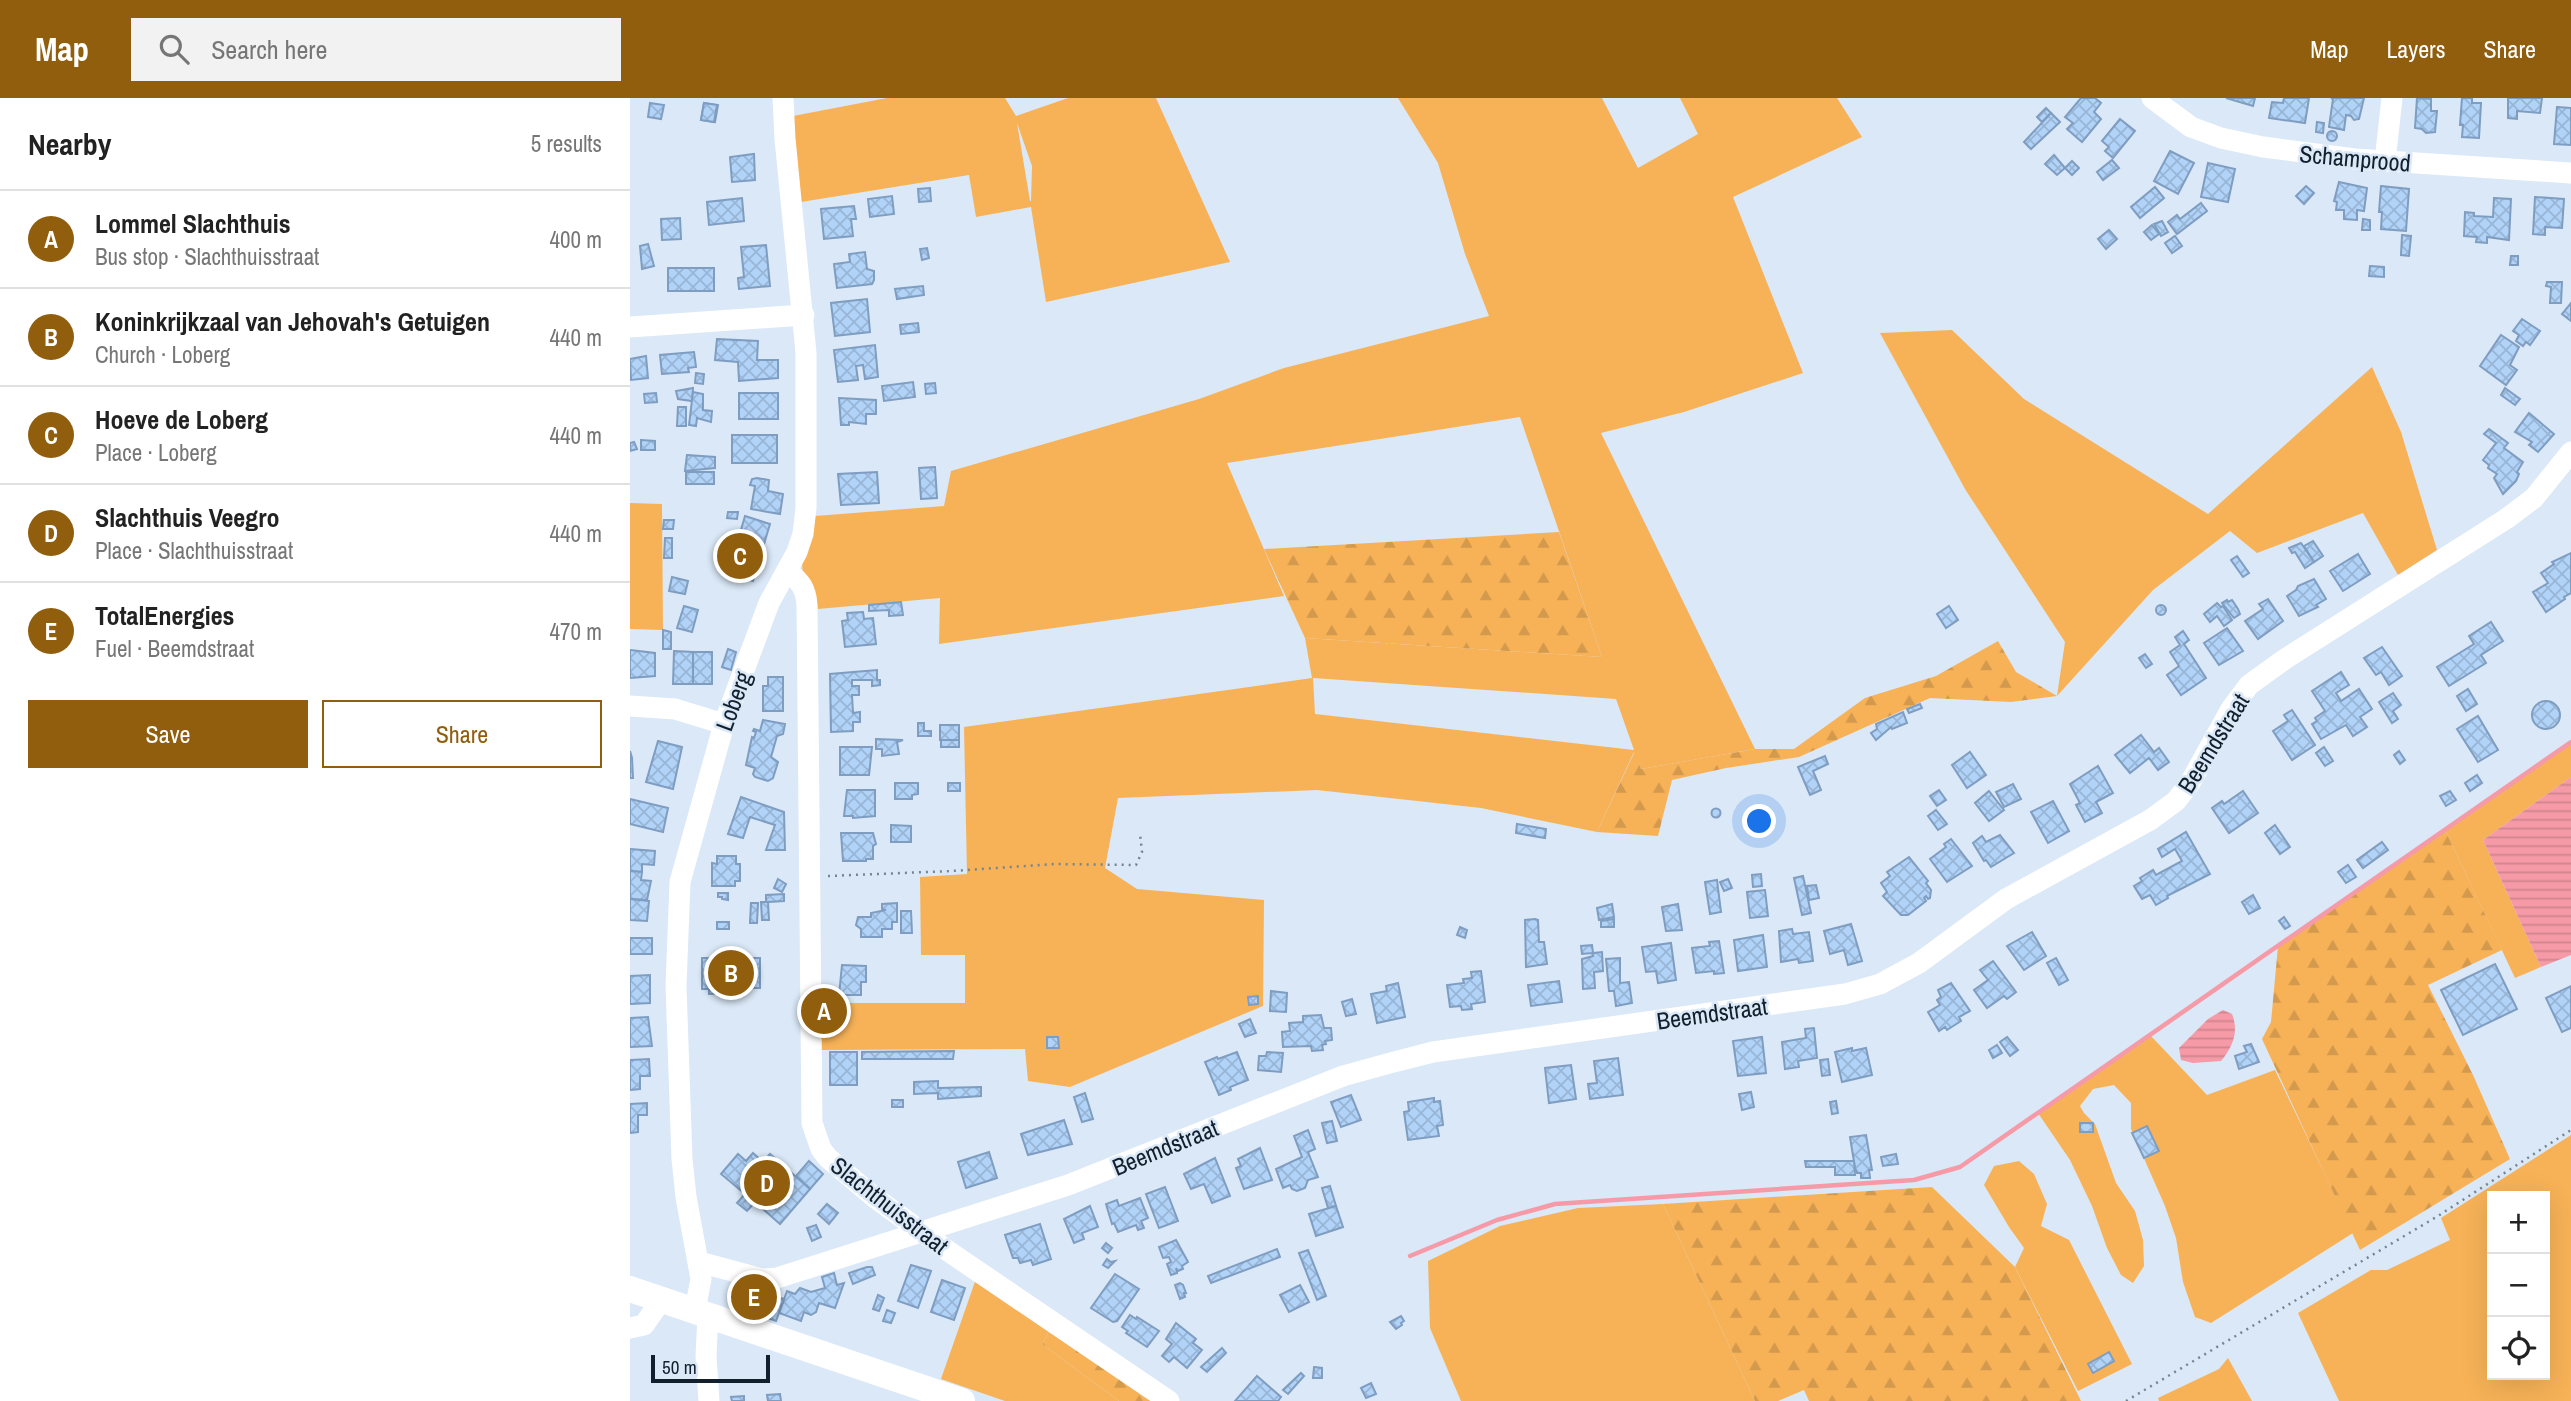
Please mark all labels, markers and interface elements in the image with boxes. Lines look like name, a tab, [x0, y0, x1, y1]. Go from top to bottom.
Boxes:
search box	[131, 18, 621, 81]
text: Map	[35, 27, 89, 71]
icon: search	[155, 30, 193, 68]
text: Search here	[211, 32, 327, 67]
text: Map	[2310, 33, 2348, 65]
text: Layers	[2386, 33, 2445, 65]
text: Share	[2483, 33, 2536, 65]
text: Nearby	[28, 124, 111, 164]
text: 5 results	[531, 128, 602, 159]
street label: Schamprood	[2298, 137, 2412, 179]
text: Lommel Slachthuis	[95, 206, 291, 241]
text: A	[44, 224, 58, 255]
text: 400 m	[550, 224, 602, 255]
text: Bus stop · Slachthuisstraat	[95, 241, 319, 272]
text: Koninkrijkzaal van Jehovah's Getuigen	[95, 304, 490, 339]
text: B	[44, 322, 58, 353]
text: 440 m	[550, 322, 602, 353]
text: Church · Loberg	[95, 339, 230, 370]
text: Hoeve de Loberg	[95, 402, 268, 437]
text: C	[44, 420, 58, 451]
text: 440 m	[550, 420, 602, 451]
text: Place · Loberg	[95, 437, 217, 468]
text: Slachthuis Veegro	[95, 500, 279, 535]
text: D	[44, 518, 58, 549]
text: 440 m	[550, 518, 602, 549]
pin: C	[717, 530, 763, 582]
text: Place · Slachthuisstraat	[95, 535, 293, 566]
text: TotalEnergies	[95, 598, 234, 633]
text: E	[45, 616, 57, 647]
text: 470 m	[550, 616, 602, 647]
text: Fuel · Beemdstraat	[95, 633, 254, 664]
street label: Loberg	[707, 667, 759, 735]
street label: Beemdstraat	[2170, 687, 2256, 799]
button: Save	[28, 700, 308, 768]
button: Share	[322, 700, 602, 768]
your location	[1742, 804, 1776, 838]
pin: B	[708, 947, 754, 999]
pin: A	[801, 985, 847, 1037]
street label: Beemdstraat	[1655, 989, 1770, 1037]
street label: Beemdstraat	[1107, 1111, 1223, 1183]
street label: Slachthuisstraat	[825, 1149, 956, 1261]
pin: D	[744, 1157, 790, 1209]
map controls	[2487, 1191, 2550, 1380]
button: +	[2487, 1191, 2550, 1254]
button: −	[2487, 1254, 2550, 1317]
pin: E	[731, 1271, 777, 1323]
button: locate	[2487, 1317, 2550, 1380]
scale bar	[651, 1352, 770, 1384]
text: 50 m	[662, 1354, 697, 1380]

